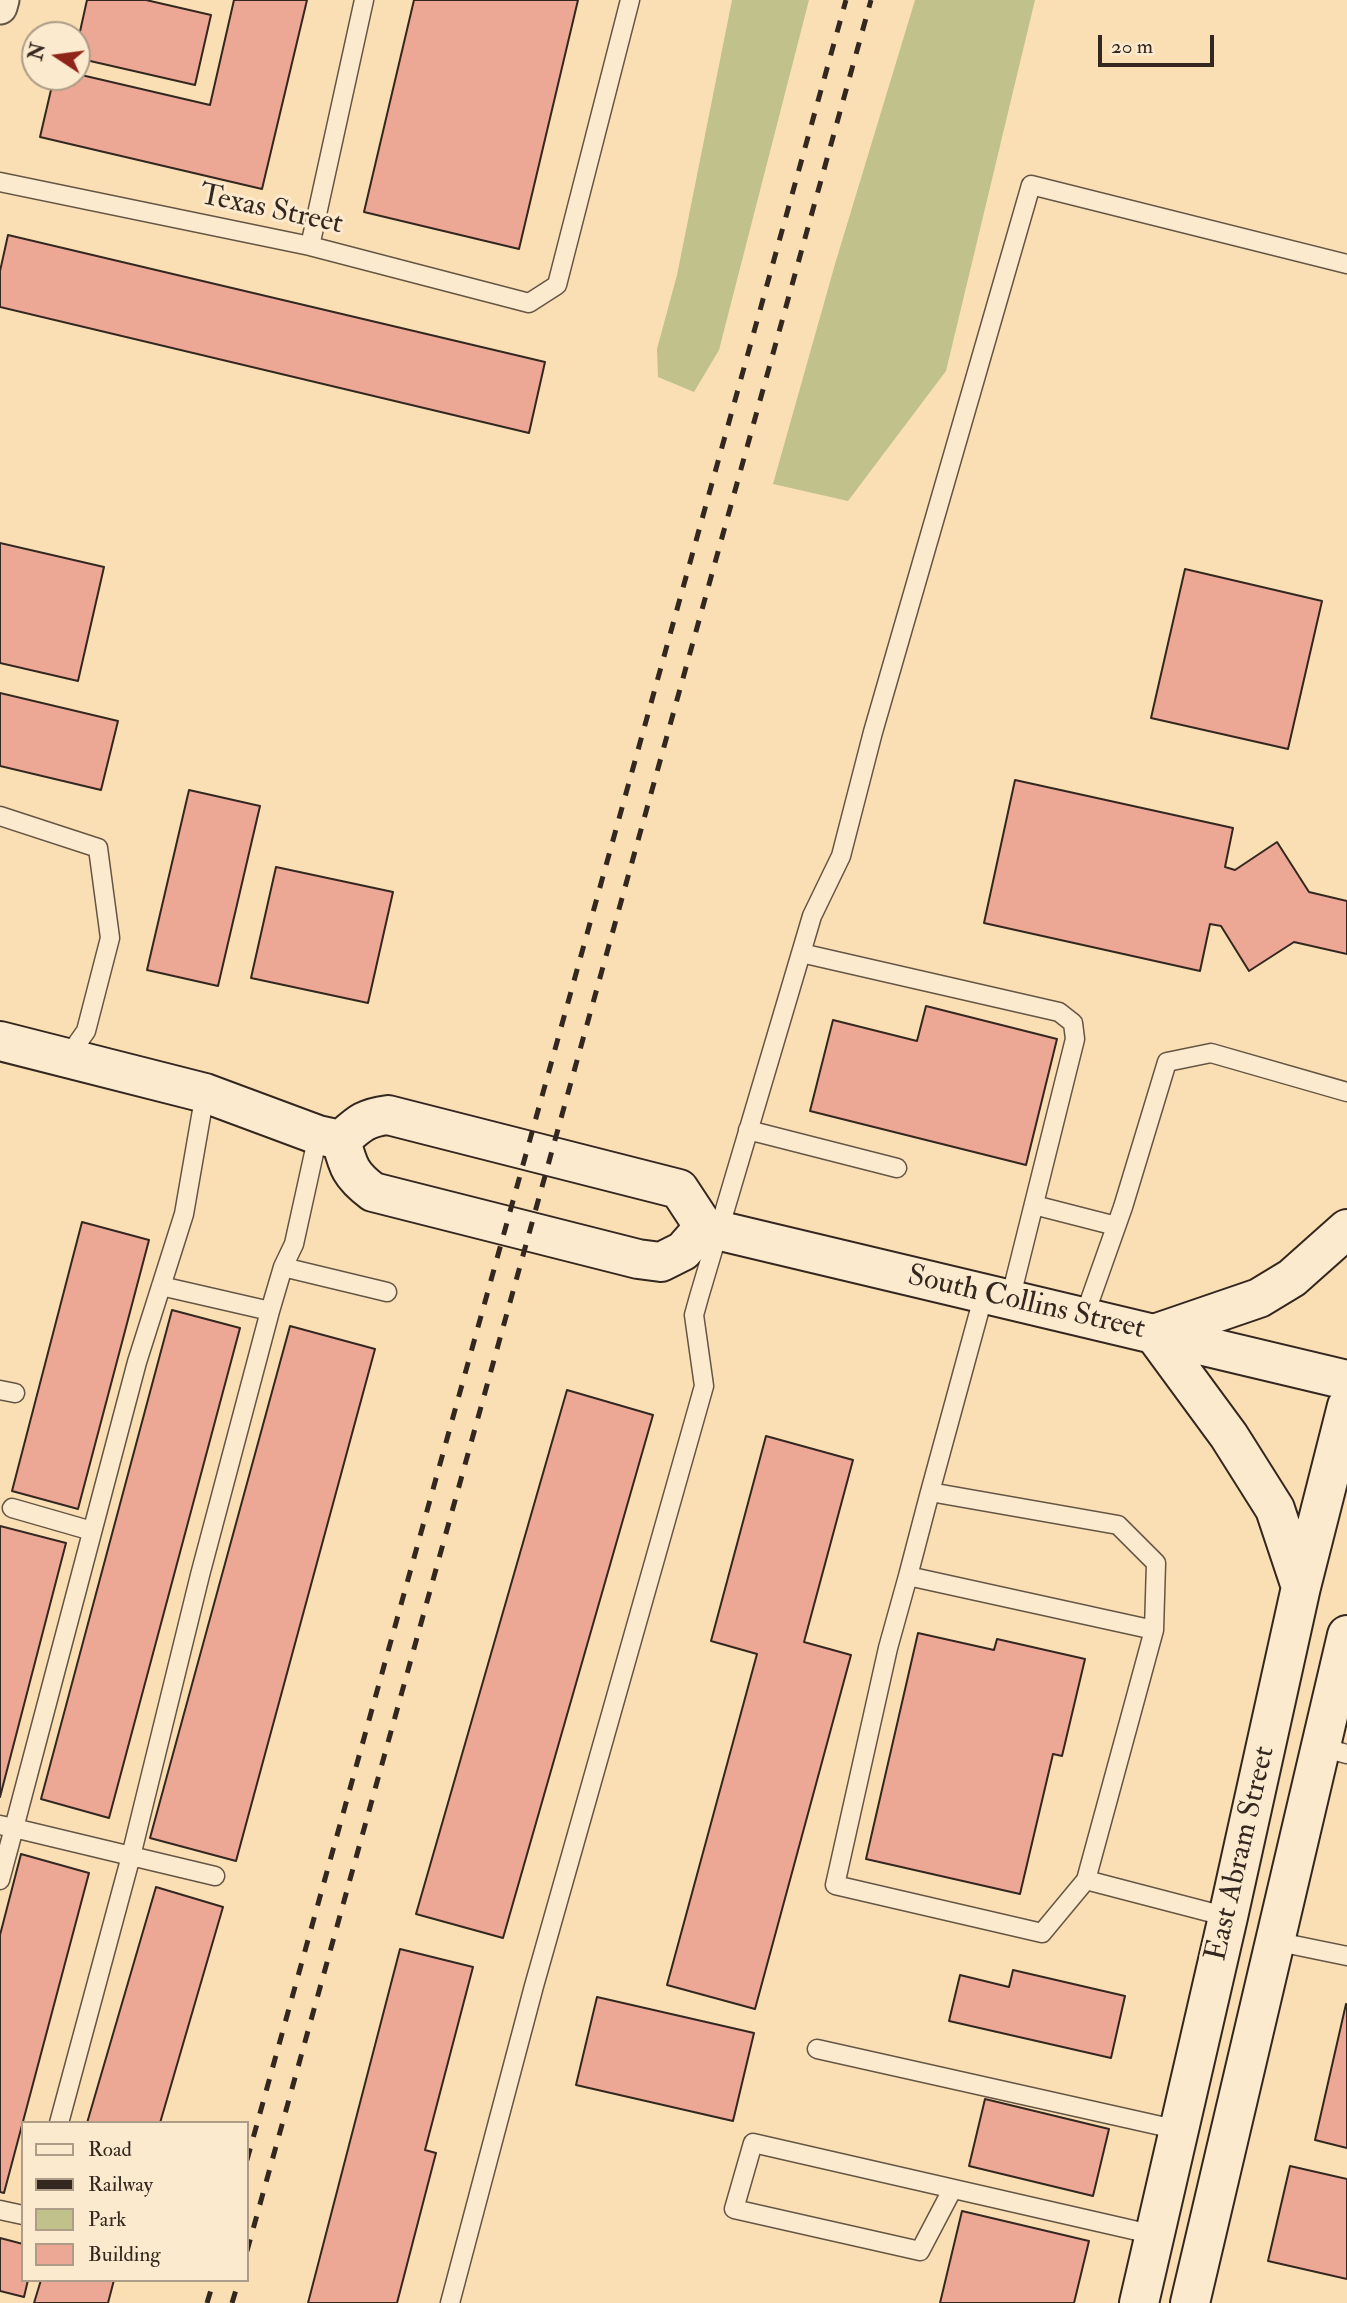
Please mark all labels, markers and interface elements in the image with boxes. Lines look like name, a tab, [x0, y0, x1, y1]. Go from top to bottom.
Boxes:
north arrow	[21, 21, 91, 91]
scale bar	[1102, 21, 1218, 65]
text: 20 m	[1111, 33, 1153, 60]
text: N	[24, 41, 51, 63]
street label: Texas Street	[196, 178, 346, 244]
street label: South Collins Street	[904, 1259, 1148, 1349]
street label: East Abram Street	[1200, 1743, 1284, 1965]
legend	[21, 2121, 248, 2282]
text: Road	[88, 2136, 132, 2163]
text: Railway	[88, 2171, 153, 2198]
text: Park	[88, 2206, 126, 2233]
text: Building	[88, 2241, 161, 2268]

